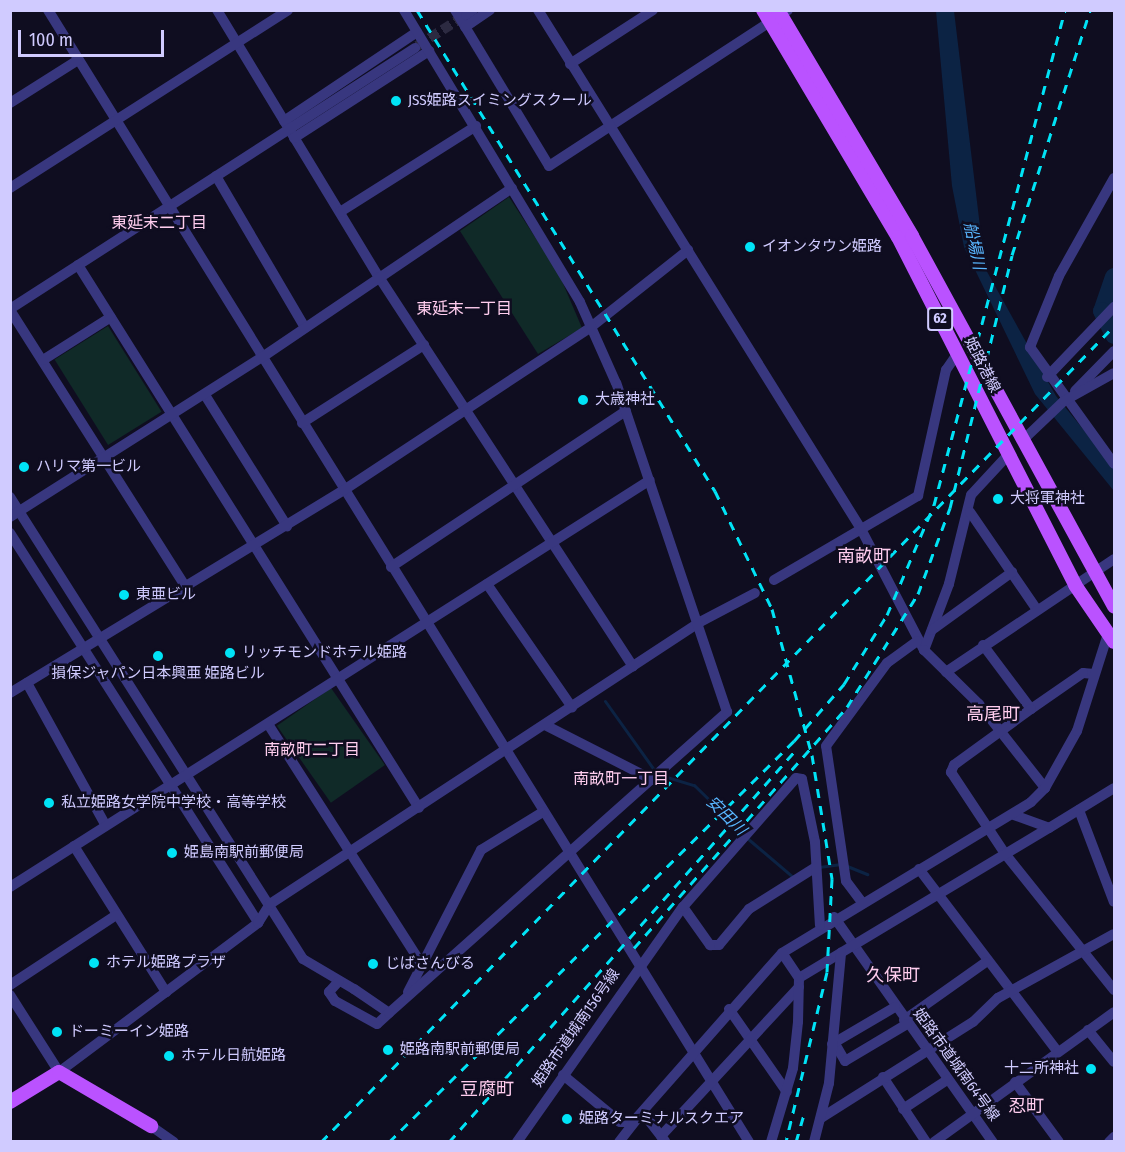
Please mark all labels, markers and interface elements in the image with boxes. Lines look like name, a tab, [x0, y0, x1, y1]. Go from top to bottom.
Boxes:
scale bar	[21, 18, 166, 56]
text: 100 m	[29, 29, 73, 51]
place label: JSS姫路スイミングスクール	[408, 92, 592, 110]
marker: JSS姫路スイミングスクール	[389, 94, 403, 108]
district label: 東延末二丁目	[111, 213, 207, 233]
water label: 船場川	[960, 221, 988, 271]
place label: イオンタウン姫路	[762, 238, 882, 256]
marker: イオンタウン姫路	[743, 240, 757, 254]
district label: 東延末一丁目	[416, 299, 512, 319]
road number: 62	[926, 308, 954, 330]
street label: 姫路港線	[960, 334, 1004, 396]
place label: 大歳神社	[595, 391, 655, 409]
marker: 大歳神社	[576, 393, 590, 407]
place label: ハリマ第一ビル	[36, 458, 141, 476]
marker: ハリマ第一ビル	[17, 460, 31, 474]
place label: 大将軍神社	[1010, 490, 1085, 508]
marker: 大将軍神社	[991, 492, 1005, 506]
district label: 南畝町	[837, 545, 891, 567]
place label: 東亜ビル	[136, 586, 196, 604]
marker: 東亜ビル	[117, 588, 131, 602]
place label: リッチモンドホテル姫路	[242, 644, 407, 662]
marker: リッチモンドホテル姫路	[223, 646, 237, 660]
marker: 損保ジャパン日本興亜 姫路ビル	[151, 649, 165, 663]
place label: 損保ジャパン日本興亜 姫路ビル	[51, 665, 265, 683]
district label: 高尾町	[966, 703, 1020, 725]
district label: 南畝町二丁目	[264, 740, 360, 760]
district label: 南畝町一丁目	[573, 769, 669, 789]
water label: 安田川	[702, 792, 750, 840]
place label: 私立姫路女学院中学校・高等学校	[61, 794, 286, 812]
marker: 私立姫路女学院中学校・高等学校	[42, 796, 56, 810]
place label: 姫島南駅前郵便局	[184, 844, 304, 862]
marker: 姫島南駅前郵便局	[165, 846, 179, 860]
place label: ホテル姫路プラザ	[106, 954, 226, 972]
place label: じばさんびる	[385, 955, 475, 973]
marker: ホテル姫路プラザ	[87, 956, 101, 970]
marker: じばさんびる	[366, 957, 380, 971]
district label: 久保町	[866, 964, 920, 986]
street label: 姫路市道城南156号線	[528, 965, 624, 1091]
street label: 姫路市道城南64号線	[909, 1005, 1003, 1125]
place label: ドーミーイン姫路	[69, 1023, 189, 1041]
marker: ドーミーイン姫路	[50, 1025, 64, 1039]
place label: 姫路南駅前郵便局	[400, 1041, 520, 1059]
marker: 姫路南駅前郵便局	[381, 1043, 395, 1057]
place label: ホテル日航姫路	[181, 1047, 286, 1065]
marker: ホテル日航姫路	[162, 1049, 176, 1063]
place label: 十二所神社	[1004, 1060, 1079, 1078]
marker: 十二所神社	[1084, 1062, 1098, 1076]
district label: 豆腐町	[460, 1078, 514, 1100]
district label: 忍町	[1008, 1095, 1044, 1117]
place label: 姫路ターミナルスクエア	[579, 1110, 744, 1128]
marker: 姫路ターミナルスクエア	[560, 1112, 574, 1126]

